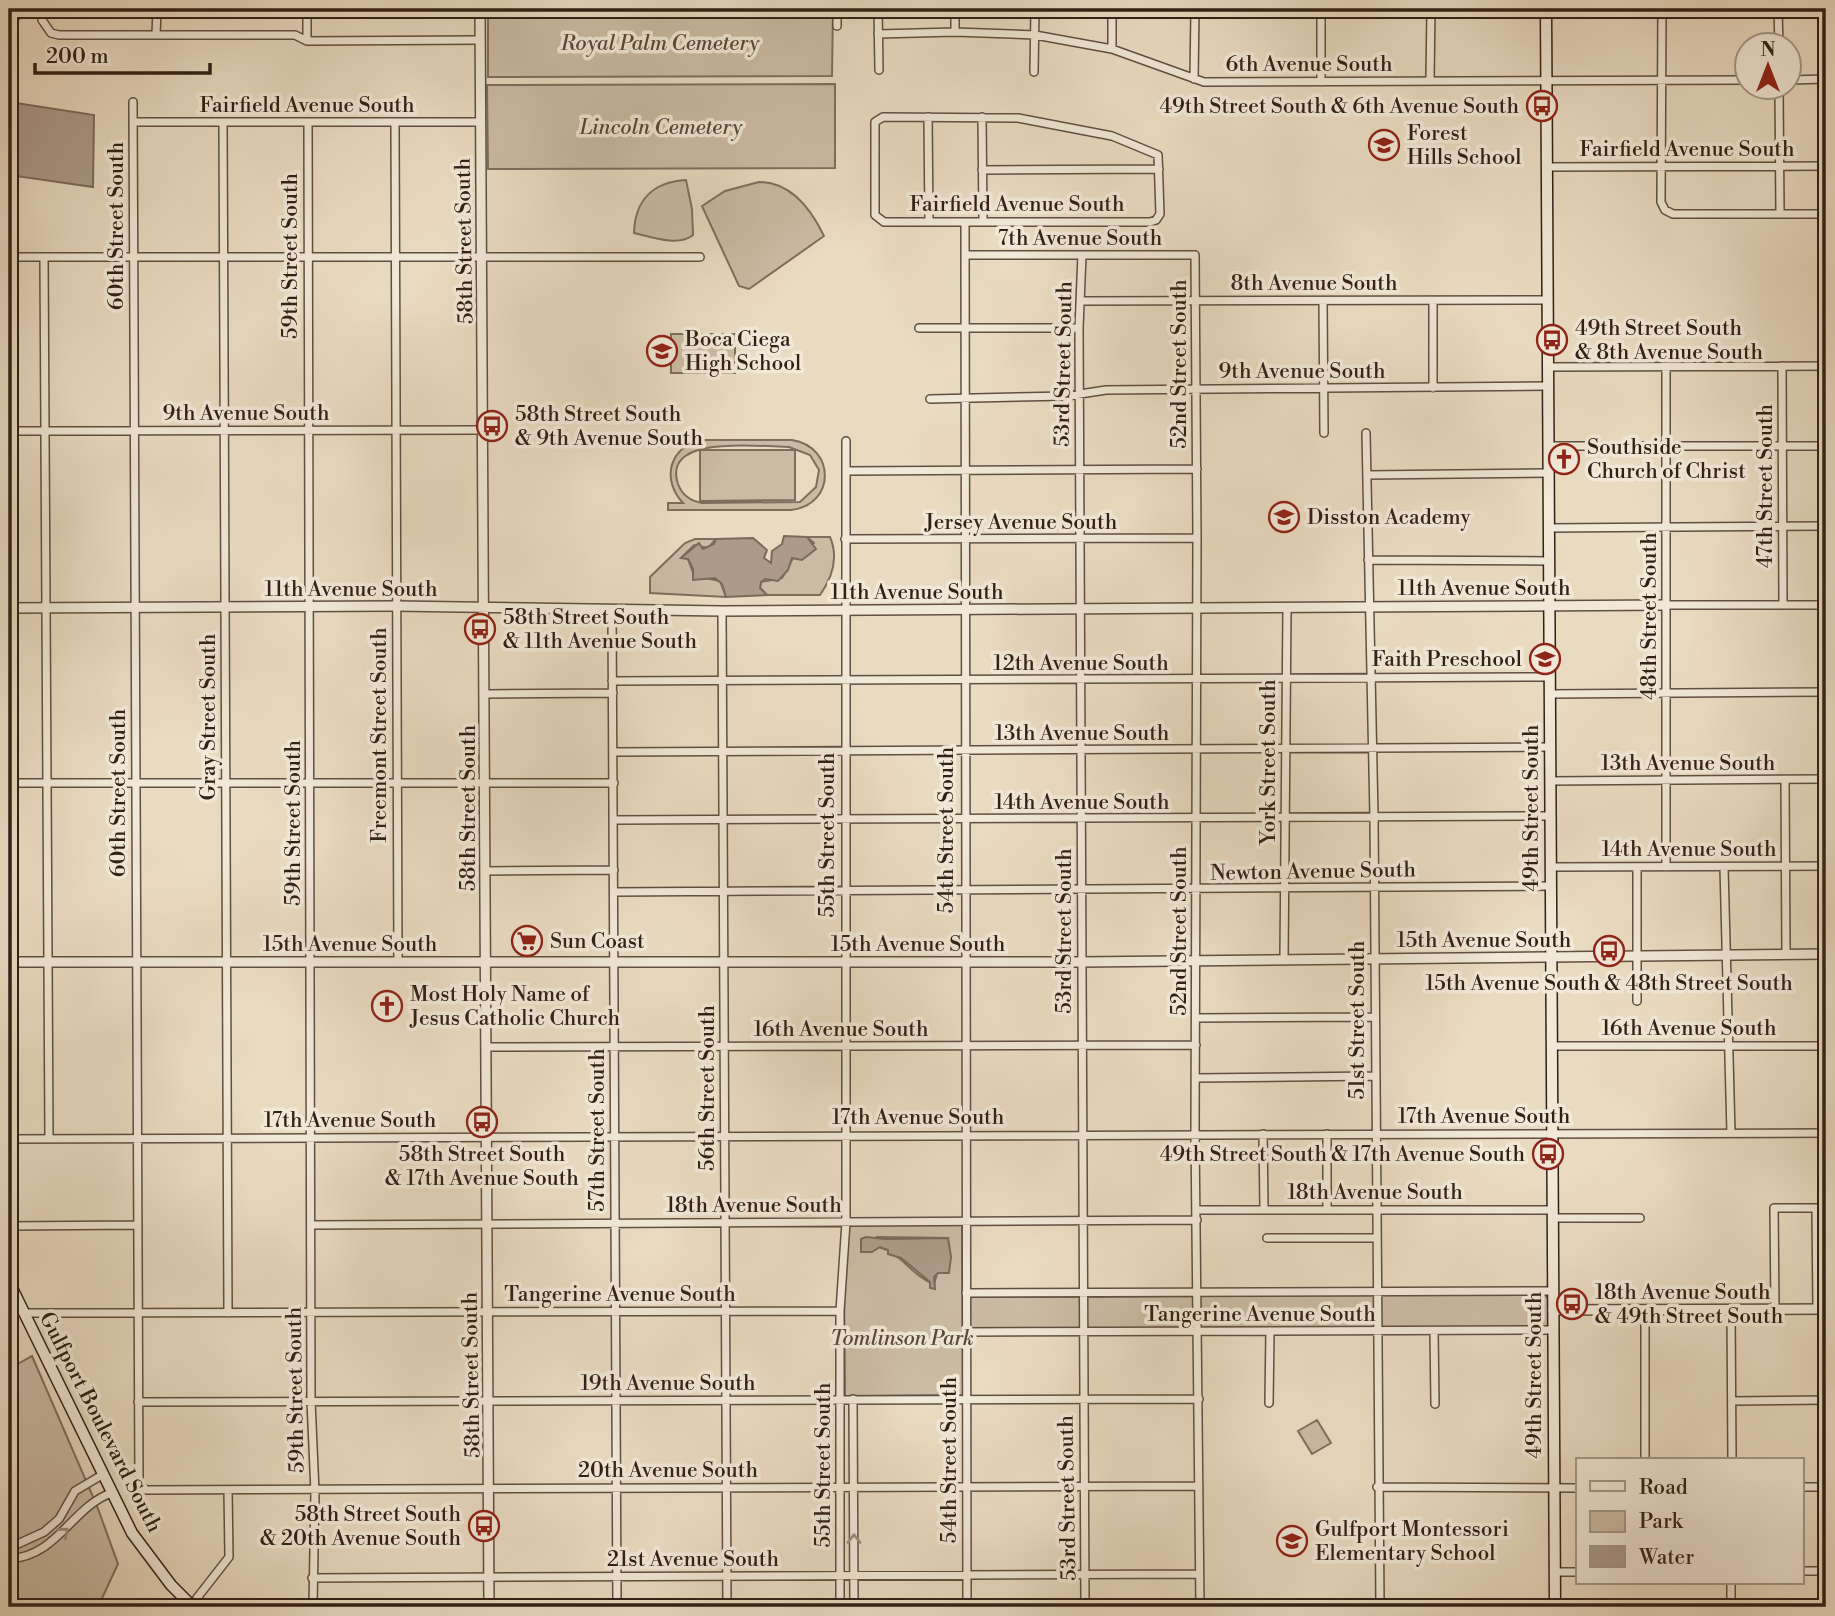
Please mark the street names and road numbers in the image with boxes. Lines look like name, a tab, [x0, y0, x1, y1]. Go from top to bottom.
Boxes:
street label: 6th Avenue South	[1226, 52, 1393, 78]
street label: Fairfield Avenue South	[199, 93, 415, 119]
street label: Fairfield Avenue South	[1579, 137, 1795, 163]
street label: 60th Street South	[104, 141, 130, 310]
street label: 58th Street South	[451, 157, 479, 324]
street label: 59th Street South	[278, 172, 304, 339]
street label: Fairfield Avenue South	[909, 192, 1125, 218]
street label: 7th Avenue South	[998, 226, 1163, 252]
street label: 8th Avenue South	[1231, 271, 1398, 297]
street label: 52nd Street South	[1167, 279, 1193, 449]
street label: 53rd Street South	[1050, 280, 1078, 447]
street label: 9th Avenue South	[1219, 359, 1386, 385]
street label: 9th Avenue South	[163, 401, 330, 427]
street label: 47th Street South	[1753, 403, 1779, 568]
street label: Jersey Avenue South	[924, 510, 1118, 536]
street label: 48th Street South	[1637, 532, 1663, 700]
street label: 11th Avenue South	[1398, 576, 1571, 602]
street label: 11th Avenue South	[265, 577, 438, 603]
street label: 11th Avenue South	[831, 580, 1004, 606]
street label: Freemont Street South	[367, 627, 393, 843]
street label: Gray Street South	[196, 633, 222, 800]
street label: 12th Avenue South	[993, 651, 1169, 677]
street label: York Street South	[1256, 679, 1282, 846]
street label: 60th Street South	[106, 708, 132, 877]
street label: 13th Avenue South	[995, 721, 1170, 747]
street label: 58th Street South	[456, 724, 482, 891]
street label: 49th Street South	[1519, 724, 1545, 892]
street label: 59th Street South	[281, 739, 307, 906]
street label: 54th Street South	[934, 746, 960, 913]
street label: 13th Avenue South	[1601, 751, 1776, 777]
street label: 55th Street South	[815, 752, 841, 918]
street label: 14th Avenue South	[995, 790, 1170, 816]
street label: 14th Avenue South	[1602, 837, 1777, 863]
street label: 52nd Street South	[1167, 846, 1193, 1016]
street label: 53rd Street South	[1052, 848, 1078, 1014]
street label: Newton Avenue South	[1210, 857, 1417, 887]
street label: 15th Avenue South	[1397, 928, 1572, 954]
street label: 15th Avenue South	[263, 932, 438, 958]
street label: 15th Avenue South	[831, 932, 1006, 958]
street label: 51st Street South	[1345, 940, 1371, 1100]
street label: 56th Street South	[695, 1004, 721, 1171]
street label: 16th Avenue South	[1601, 1016, 1777, 1042]
street label: 16th Avenue South	[753, 1017, 929, 1043]
street label: 57th Street South	[585, 1048, 611, 1212]
street label: 17th Avenue South	[1398, 1104, 1571, 1130]
street label: 17th Avenue South	[832, 1105, 1005, 1131]
street label: 17th Avenue South	[264, 1108, 437, 1134]
street label: 18th Avenue South	[1287, 1180, 1463, 1206]
street label: 18th Avenue South	[666, 1193, 842, 1219]
street label: Tangerine Avenue South	[504, 1282, 736, 1308]
street label: 58th Street South	[458, 1291, 486, 1458]
street label: 49th Street South	[1522, 1291, 1548, 1459]
street label: Tangerine Avenue South	[1144, 1302, 1376, 1328]
street label: 59th Street South	[282, 1306, 310, 1473]
street label: Gulfport Boulevard South	[33, 1308, 167, 1538]
street label: 19th Avenue South	[580, 1371, 756, 1397]
street label: 54th Street South	[937, 1376, 963, 1543]
street label: 55th Street South	[811, 1382, 837, 1548]
street label: 53rd Street South	[1054, 1414, 1082, 1581]
street label: 20th Avenue South	[578, 1458, 758, 1484]
street label: 21st Avenue South	[607, 1547, 779, 1573]

